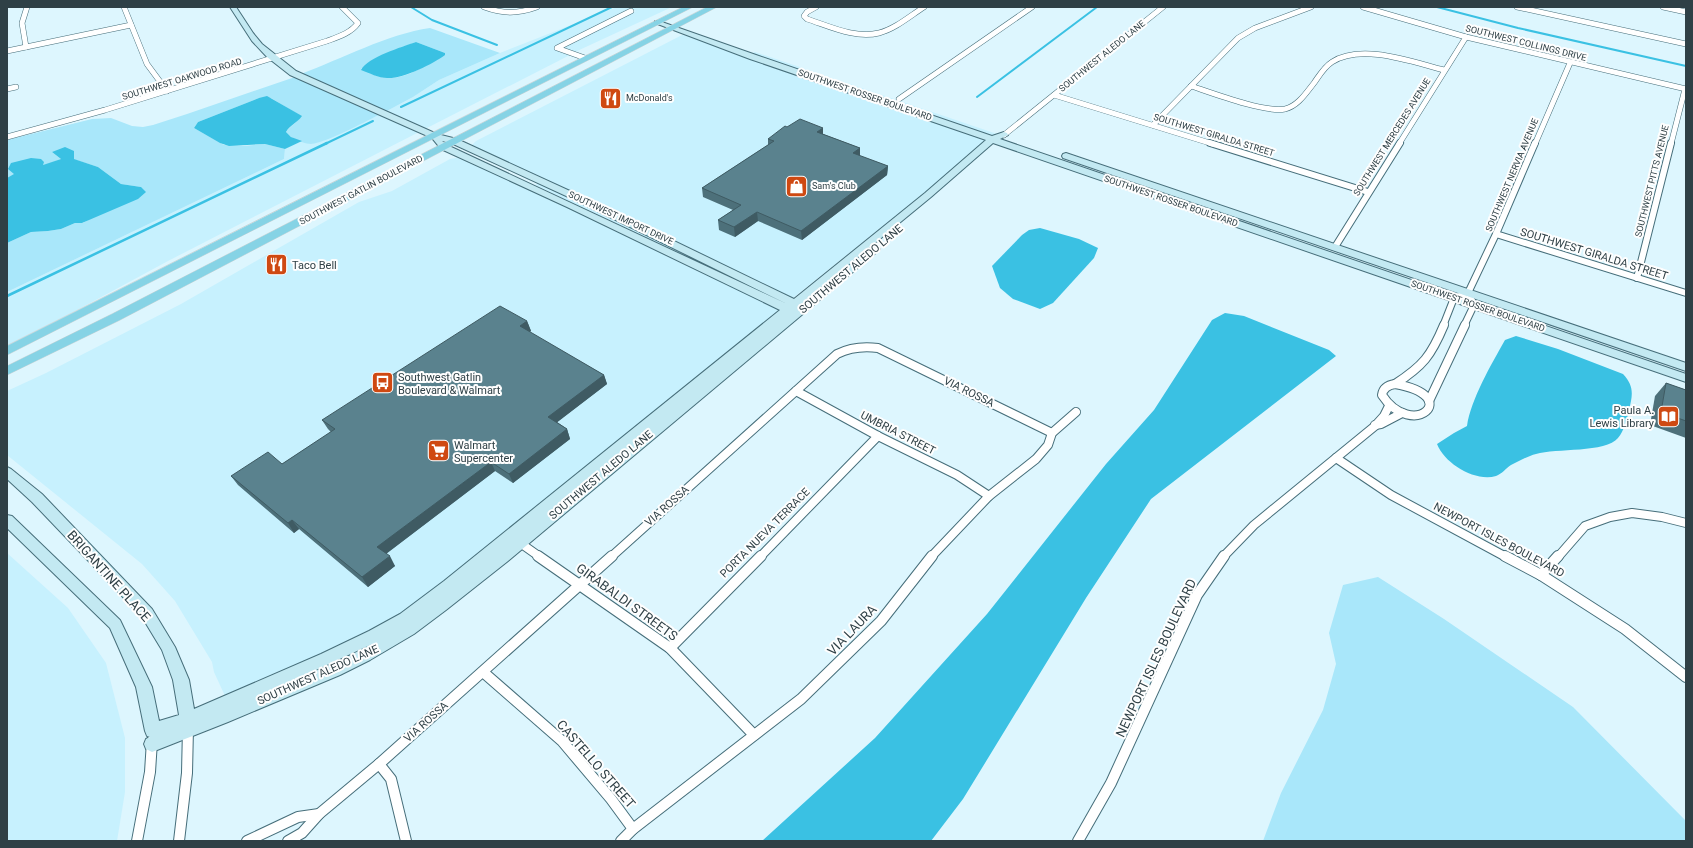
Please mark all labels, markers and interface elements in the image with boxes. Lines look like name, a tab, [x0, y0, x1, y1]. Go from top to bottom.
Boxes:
street label: SOUTHWEST ALEDO LANE	[1057, 18, 1147, 94]
street label: SOUTHWEST COLLINGS DRIVE	[1465, 23, 1587, 63]
street label: SOUTHWEST OAKWOOD ROAD	[121, 56, 243, 102]
street label: SOUTHWEST ROSSER BOULEVARD	[797, 67, 933, 123]
street label: SOUTHWEST MERCEDES AVENUE	[1352, 76, 1432, 198]
restaurant icon: McDonald's	[597, 85, 623, 111]
place label: McDonald's	[626, 93, 673, 103]
street label: SOUTHWEST GIRALDA STREET	[1152, 112, 1276, 158]
street label: SOUTHWEST NERVIA AVENUE	[1484, 117, 1540, 233]
street label: SOUTHWEST PITTS AVENUE	[1633, 124, 1671, 238]
street label: SOUTHWEST GATLIN BOULEVARD	[298, 153, 424, 227]
shop icon: Sam's Club	[783, 173, 809, 199]
street label: SOUTHWEST ROSSER BOULEVARD	[1103, 173, 1239, 229]
place label: Sam's Club	[812, 181, 856, 191]
street label: SOUTHWEST IMPORT DRIVE	[567, 189, 675, 247]
street label: SOUTHWEST ALEDO LANE	[796, 222, 906, 316]
street label: SOUTHWEST GIRALDA STREET	[1519, 225, 1670, 283]
restaurant icon: Taco Bell	[264, 252, 290, 278]
place label: Taco Bell	[292, 259, 337, 272]
street label: SOUTHWEST ROSSER BOULEVARD	[1410, 278, 1546, 334]
bus stop icon: Southwest Gatlin Boulevard & Walmart	[369, 370, 395, 396]
place label: Southwest Gatlin Boulevard & Walmart	[398, 371, 501, 397]
street label: VIA ROSSA	[942, 374, 997, 410]
library icon: Paula A. Lewis Library	[1656, 403, 1682, 429]
place label: Paula A. Lewis Library	[1590, 404, 1655, 430]
street label: UMBRIA STREET	[858, 408, 938, 458]
street label: SOUTHWEST ALEDO LANE	[546, 428, 656, 522]
supermarket icon: Walmart Supercenter	[426, 438, 452, 464]
place label: Walmart Supercenter	[454, 439, 513, 465]
street label: VIA ROSSA	[642, 482, 692, 529]
street label: PORTA NUEVA TERRACE	[718, 486, 812, 580]
street label: NEWPORT ISLES BOULEVARD	[1431, 500, 1567, 580]
street label: BRIGANTINE PLACE	[64, 528, 154, 624]
street label: GIRABALDI STREETS	[573, 560, 681, 644]
street label: NEWPORT ISLES BOULEVARD	[1113, 576, 1199, 740]
street label: VIA LAURA	[824, 601, 880, 658]
street label: SOUTHWEST ALEDO LANE	[255, 642, 381, 708]
street label: VIA ROSSA	[401, 698, 451, 745]
street label: CASTELLO STREET	[554, 717, 638, 811]

